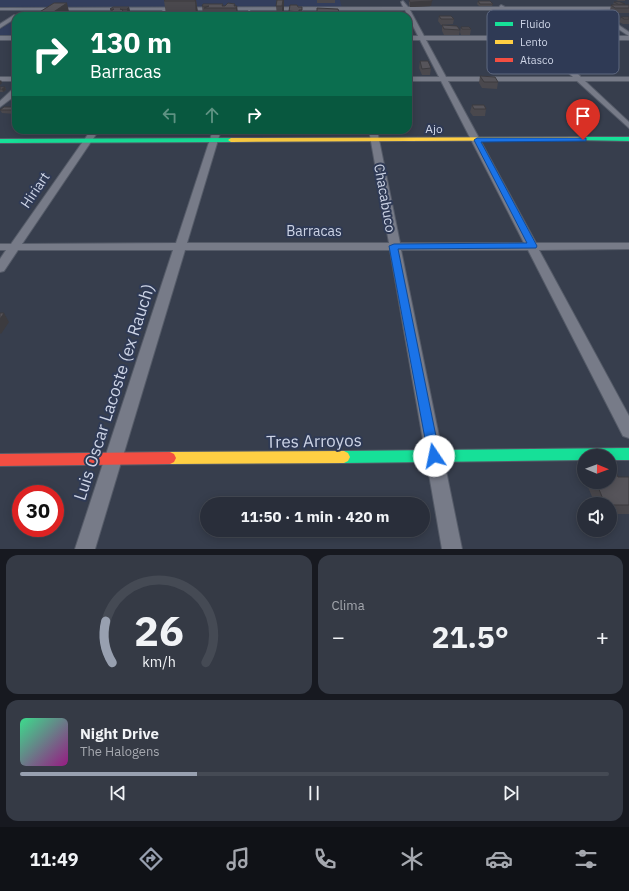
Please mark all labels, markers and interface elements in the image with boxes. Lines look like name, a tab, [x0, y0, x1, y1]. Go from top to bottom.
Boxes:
legend	[487, 10, 619, 74]
text: Fluido	[520, 17, 551, 31]
text: 130 m	[90, 24, 172, 61]
icon: right	[24, 28, 76, 80]
text: Lento	[520, 35, 548, 49]
text: Atasco	[520, 53, 554, 67]
text: Barracas	[90, 60, 162, 83]
pin	[566, 99, 600, 140]
icon: left	[159, 104, 181, 126]
icon: ahead	[201, 104, 223, 126]
icon: right	[243, 104, 265, 126]
icon: arrive	[572, 105, 594, 127]
street label: Ajo	[425, 121, 443, 136]
street label: Chacabuco	[370, 162, 400, 234]
street label: Hiriart	[16, 168, 54, 211]
street label: Barracas	[286, 222, 342, 240]
street label: Luis Oscar Lacoste (ex Rauch)	[69, 281, 159, 503]
street label: Tres Arroyos	[266, 429, 362, 453]
position arrow	[413, 435, 455, 477]
north arrow	[577, 449, 617, 489]
map controls	[577, 449, 617, 537]
speed limit sign: 30	[12, 485, 64, 537]
button: sound	[577, 497, 617, 537]
text: 11:50 · 1 min · 420 m	[241, 507, 389, 526]
text: Clima	[332, 597, 365, 614]
text: 26	[134, 602, 184, 656]
text: 21.5°	[432, 617, 509, 656]
text: −	[332, 622, 345, 651]
text: +	[596, 622, 609, 651]
text: km/h	[142, 651, 176, 670]
text: Night Drive	[80, 724, 159, 743]
text: The Halogens	[80, 743, 160, 760]
icon: previous	[107, 782, 129, 804]
icon: pause	[303, 782, 325, 804]
icon: next	[500, 782, 522, 804]
icon: directions	[137, 845, 165, 873]
icon: music	[224, 845, 252, 873]
icon: phone	[311, 845, 339, 873]
icon: climate	[398, 845, 426, 873]
icon: car	[485, 845, 513, 873]
icon: filters	[572, 845, 600, 873]
text: 11:49	[29, 848, 79, 871]

